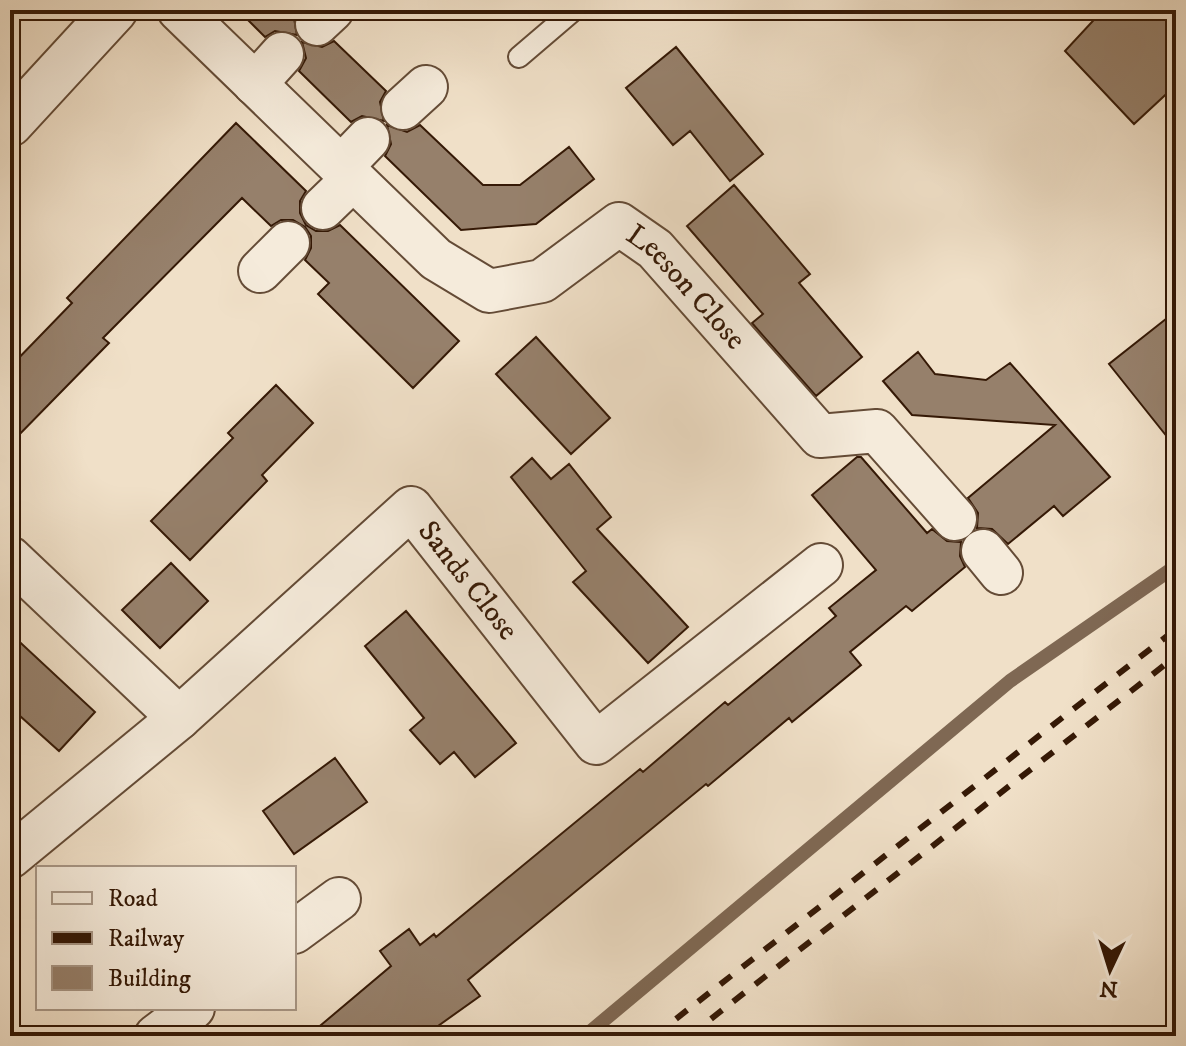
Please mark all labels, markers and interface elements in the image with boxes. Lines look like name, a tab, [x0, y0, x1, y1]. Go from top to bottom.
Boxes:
street label: Leeson Close	[619, 216, 754, 357]
street label: Sands Close	[410, 514, 526, 648]
legend	[36, 866, 296, 1010]
text: Road	[108, 884, 158, 914]
text: Railway	[108, 924, 185, 954]
north arrow	[1070, 930, 1150, 1010]
text: Building	[108, 964, 191, 994]
text: N	[1099, 974, 1119, 1003]

